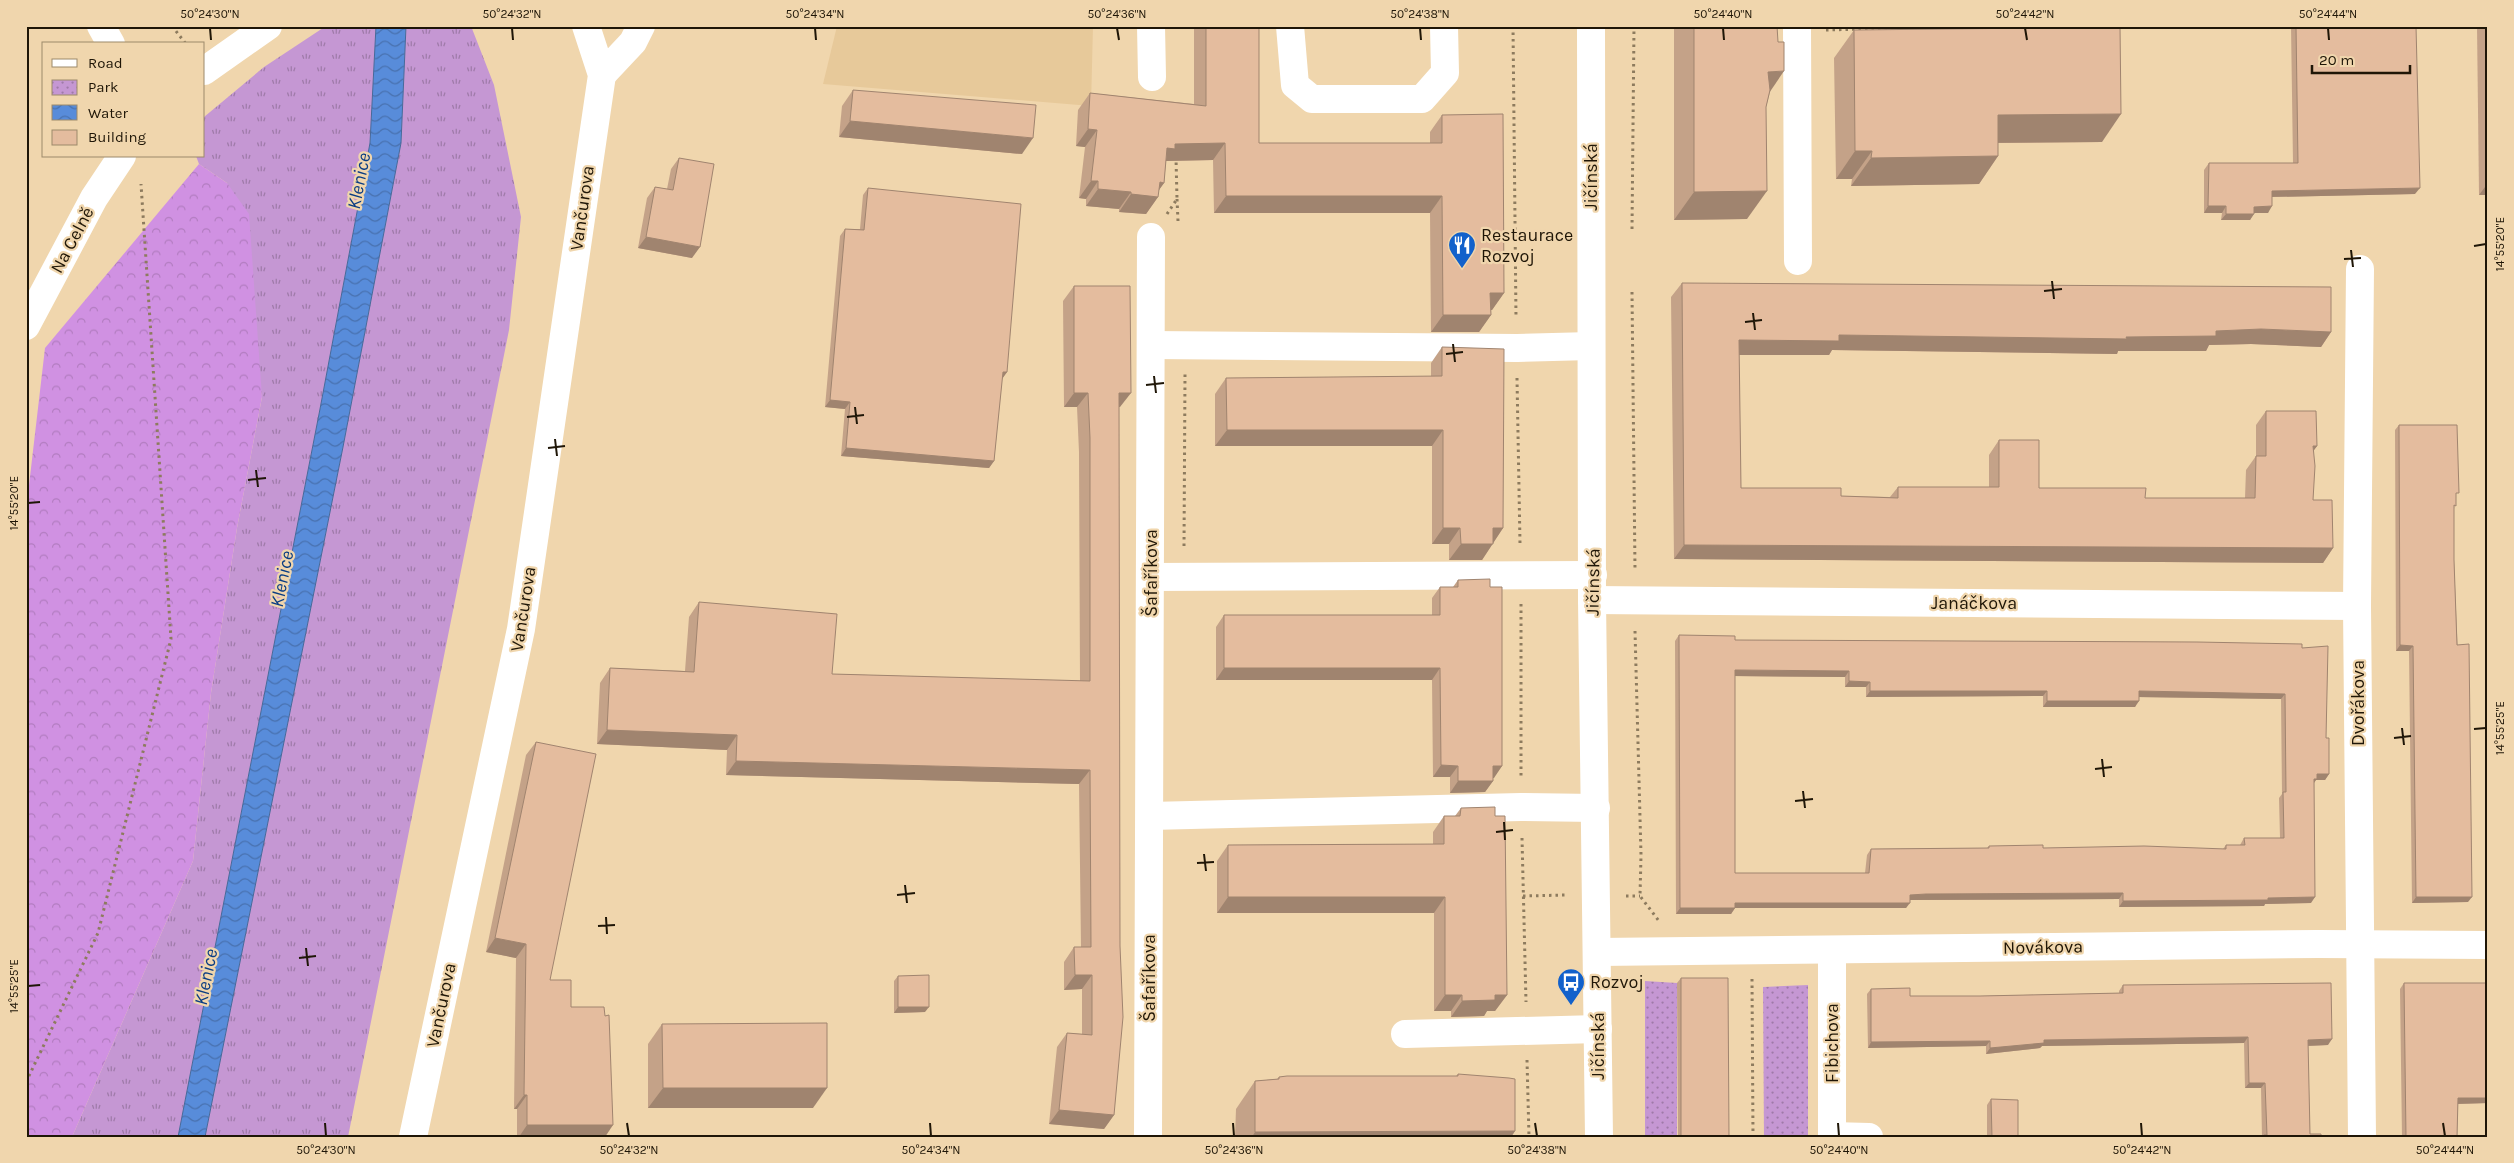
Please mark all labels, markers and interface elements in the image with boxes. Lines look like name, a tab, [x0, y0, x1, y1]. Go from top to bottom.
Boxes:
text: 50°24'30"N	[180, 7, 240, 21]
text: 50°24'32"N	[482, 7, 542, 21]
text: 50°24'34"N	[786, 7, 844, 21]
text: 50°24'36"N	[1087, 7, 1147, 21]
text: 50°24'38"N	[1390, 7, 1450, 21]
text: 50°24'40"N	[1694, 7, 1752, 21]
text: 50°24'42"N	[1996, 7, 2054, 21]
text: 50°24'44"N	[2299, 7, 2357, 21]
legend	[42, 42, 205, 158]
scale bar	[2312, 42, 2409, 74]
text: 20 m	[2319, 51, 2354, 69]
text: Road	[88, 54, 123, 72]
text: Park	[88, 78, 118, 96]
text: Water	[88, 104, 129, 122]
text: Building	[88, 128, 146, 146]
street label: Jičínská	[1580, 143, 1602, 211]
water label: Klenice	[343, 151, 375, 211]
street label: Vančurova	[565, 164, 599, 252]
street label: Na Celně	[45, 203, 99, 277]
text: 14°55'20"E	[2493, 217, 2507, 271]
place label: Restaurace Rozvoj	[1481, 224, 1573, 267]
restaurant icon: Restaurace Rozvoj	[1447, 230, 1477, 269]
text: 14°55'20"E	[7, 476, 21, 530]
street label: Šafaříkova	[1140, 529, 1162, 617]
street label: Jičínská	[1581, 548, 1605, 616]
water label: Klenice	[266, 549, 298, 609]
street label: Vančurova	[505, 565, 541, 653]
street label: Janáčkova	[1931, 592, 2017, 614]
street label: Dvořákova	[2347, 660, 2369, 746]
text: 14°55'25"E	[2493, 701, 2507, 755]
street label: Šafaříkova	[1138, 934, 1160, 1022]
street label: Novákova	[2003, 935, 2083, 959]
water label: Klenice	[190, 947, 222, 1007]
text: 14°55'25"E	[7, 959, 21, 1013]
street label: Vančurova	[421, 961, 461, 1049]
bus stop icon: Rozvoj	[1556, 967, 1586, 1006]
place label: Rozvoj	[1590, 971, 1644, 993]
street label: Fibichova	[1821, 1003, 1843, 1083]
street label: Jičínská	[1587, 1012, 1609, 1080]
text: 50°24'30"N	[296, 1143, 356, 1157]
text: 50°24'32"N	[599, 1143, 659, 1157]
text: 50°24'34"N	[902, 1143, 960, 1157]
text: 50°24'36"N	[1204, 1143, 1264, 1157]
text: 50°24'38"N	[1507, 1143, 1567, 1157]
text: 50°24'40"N	[1810, 1143, 1868, 1157]
text: 50°24'42"N	[2113, 1143, 2171, 1157]
text: 50°24'44"N	[2416, 1143, 2474, 1157]

